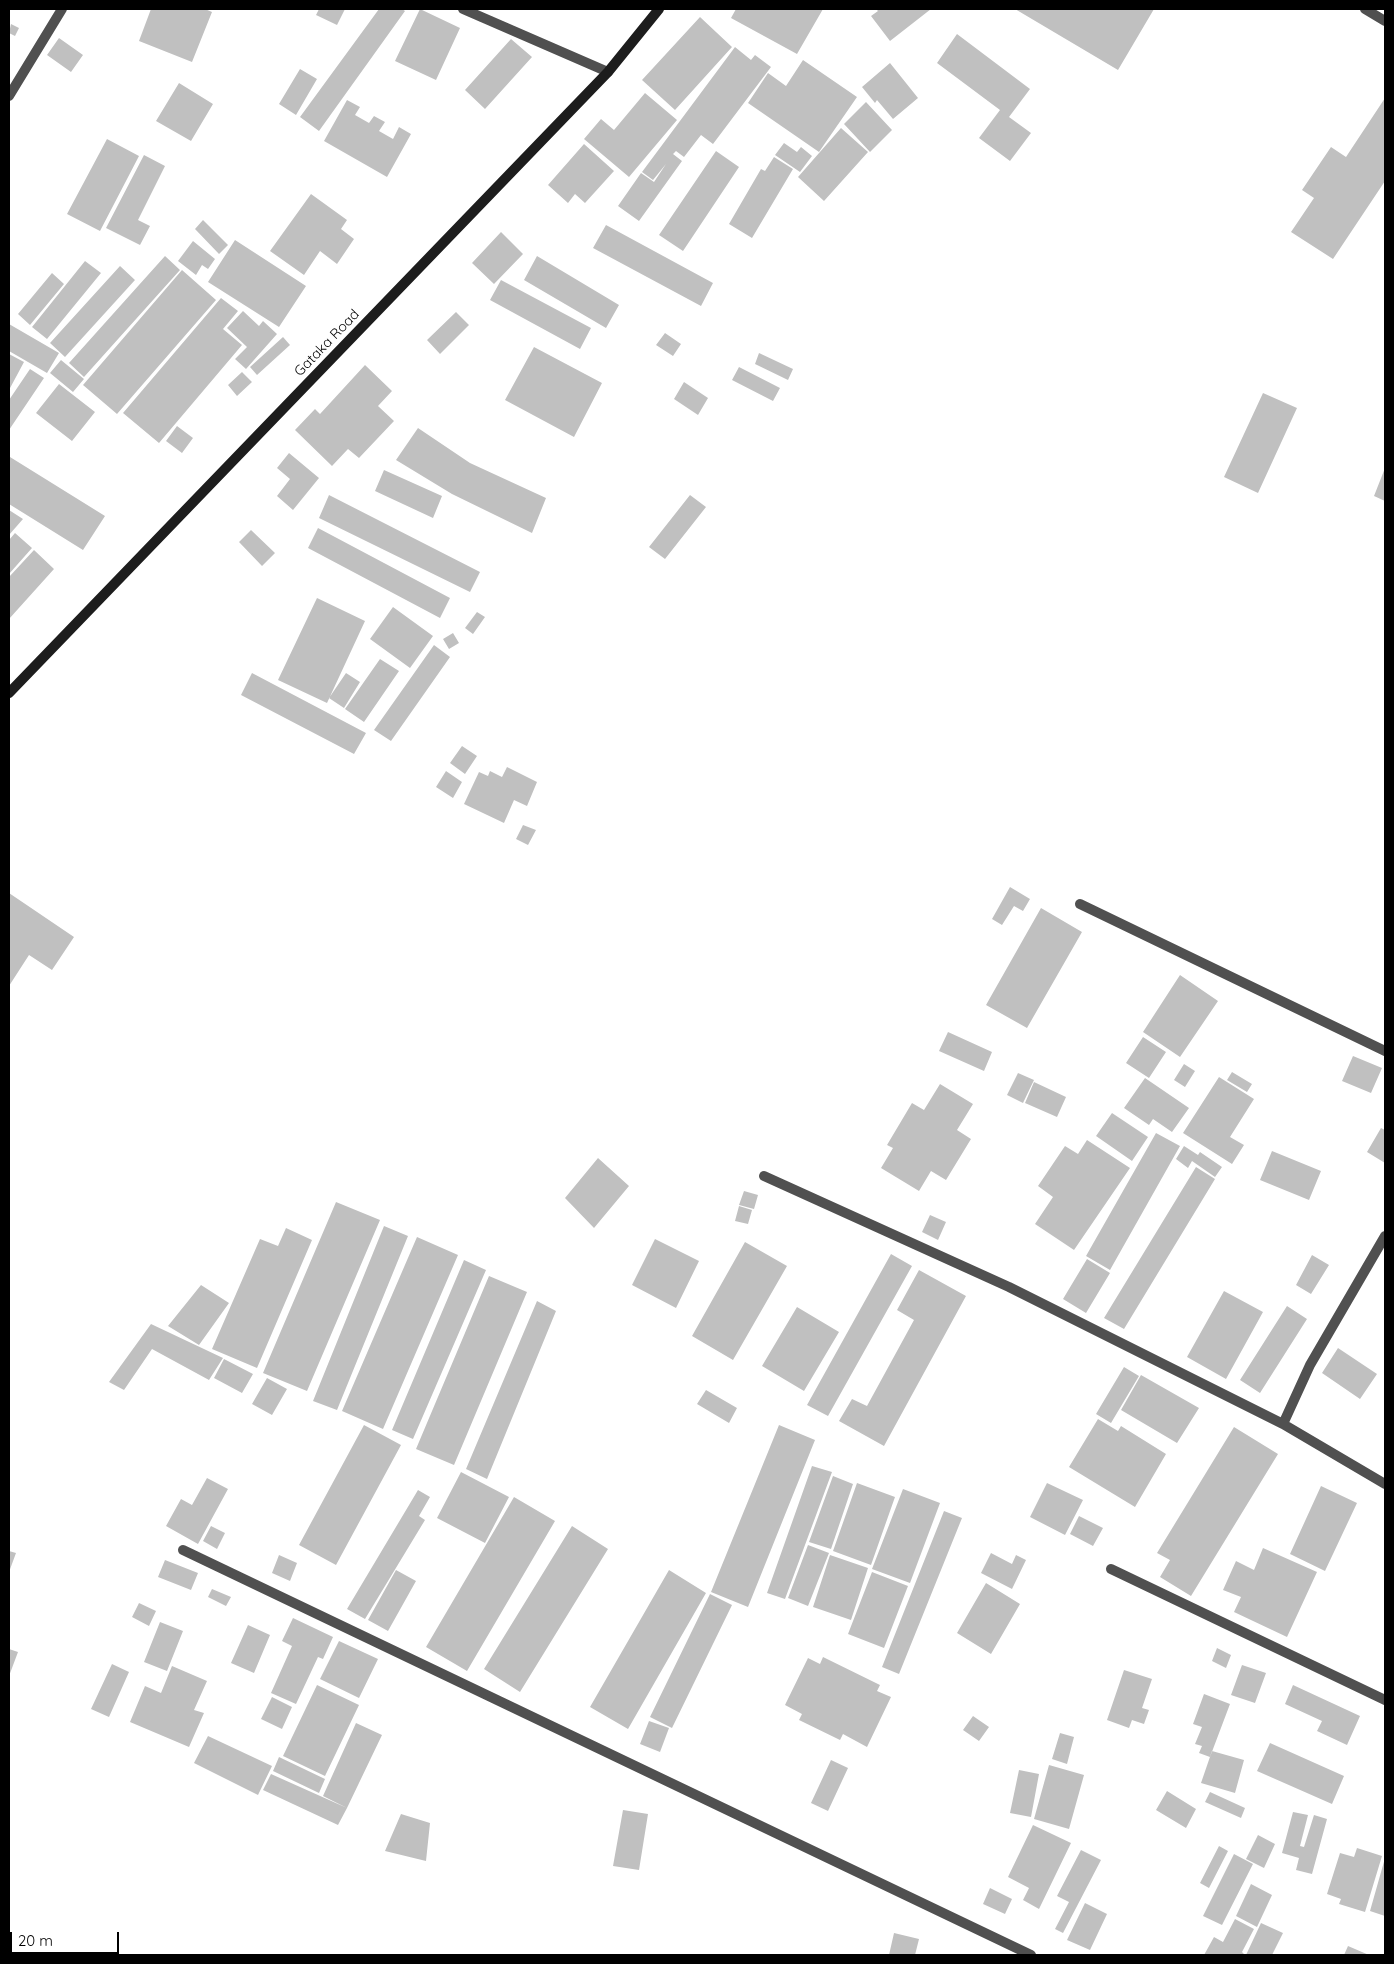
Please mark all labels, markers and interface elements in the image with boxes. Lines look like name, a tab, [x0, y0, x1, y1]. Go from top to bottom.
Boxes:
street label: Gataka Road	[291, 306, 363, 380]
scale bar	[12, 1922, 121, 1954]
text: 20 m	[18, 1931, 53, 1950]

